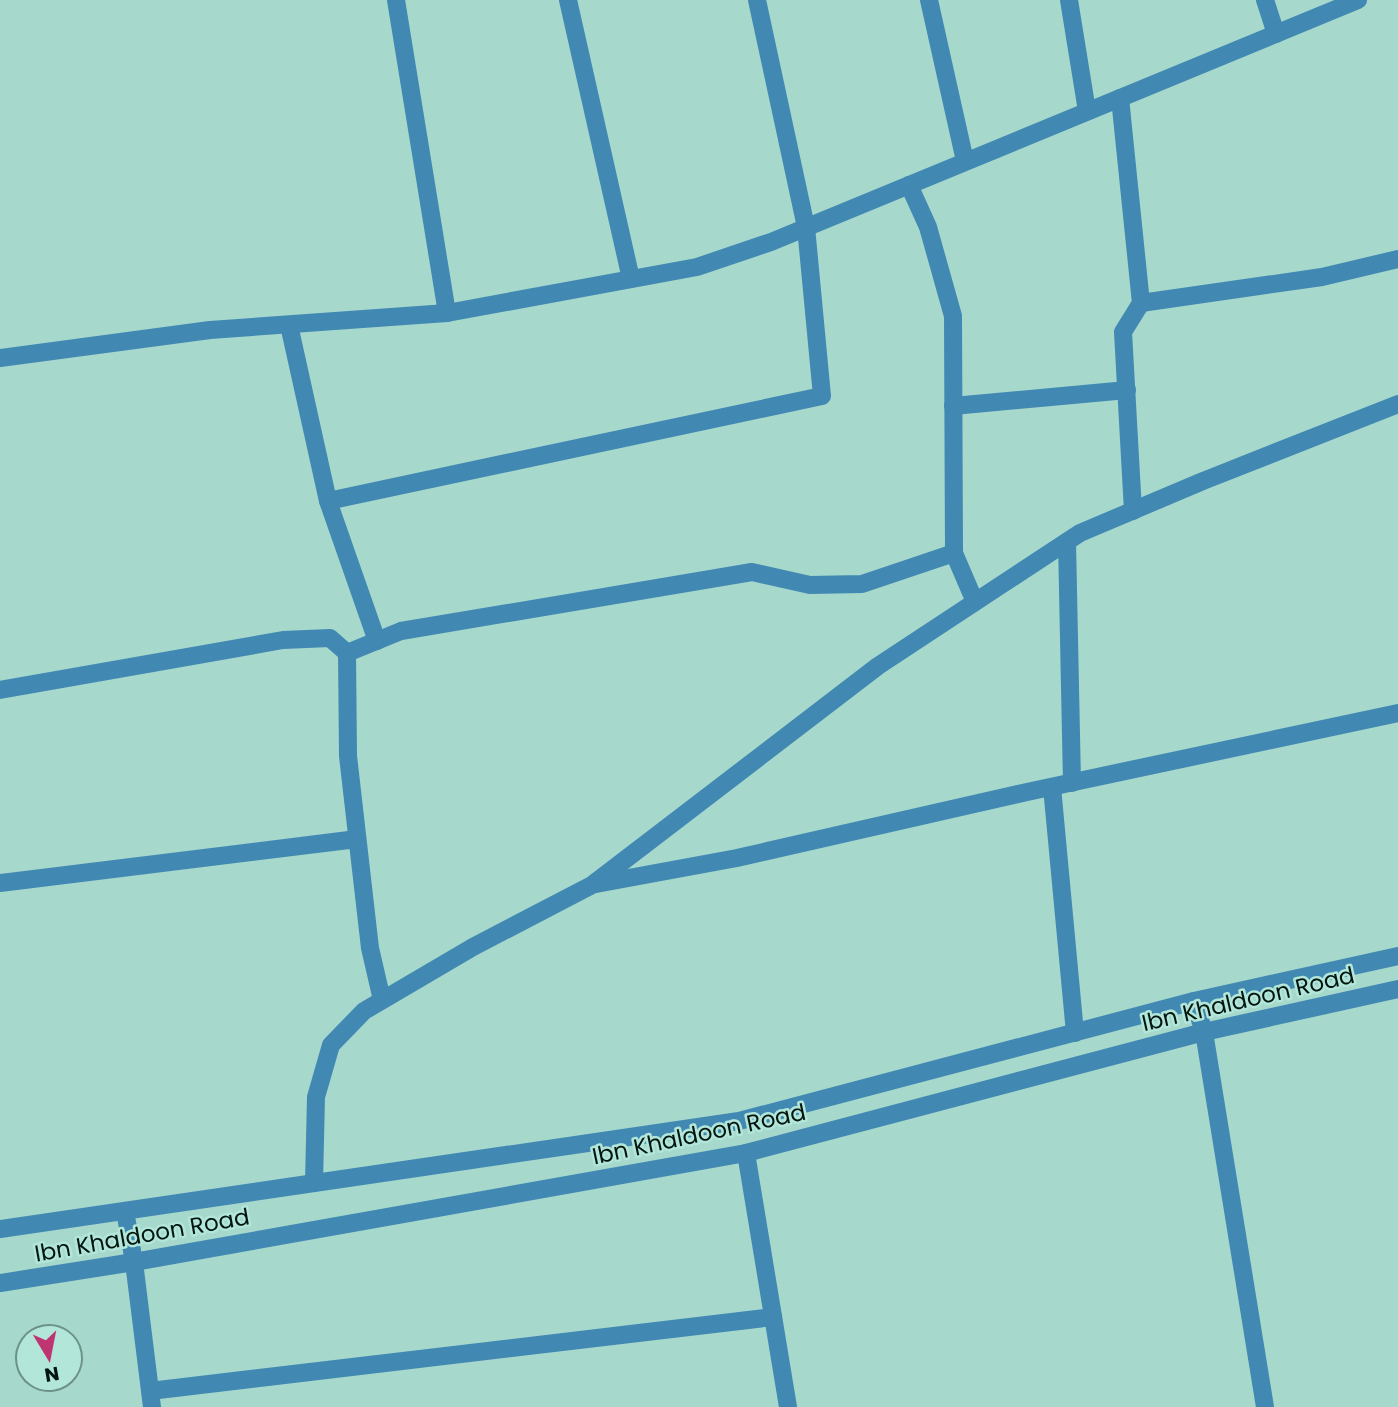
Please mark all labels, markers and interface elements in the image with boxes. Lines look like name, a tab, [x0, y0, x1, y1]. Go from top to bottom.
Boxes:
street label: Ibn Khaldoon Road	[1138, 959, 1358, 1039]
street label: Ibn Khaldoon Road	[589, 1096, 809, 1172]
street label: Ibn Khaldoon Road	[32, 1200, 252, 1270]
north arrow	[14, 1323, 84, 1393]
text: N	[42, 1360, 61, 1389]

